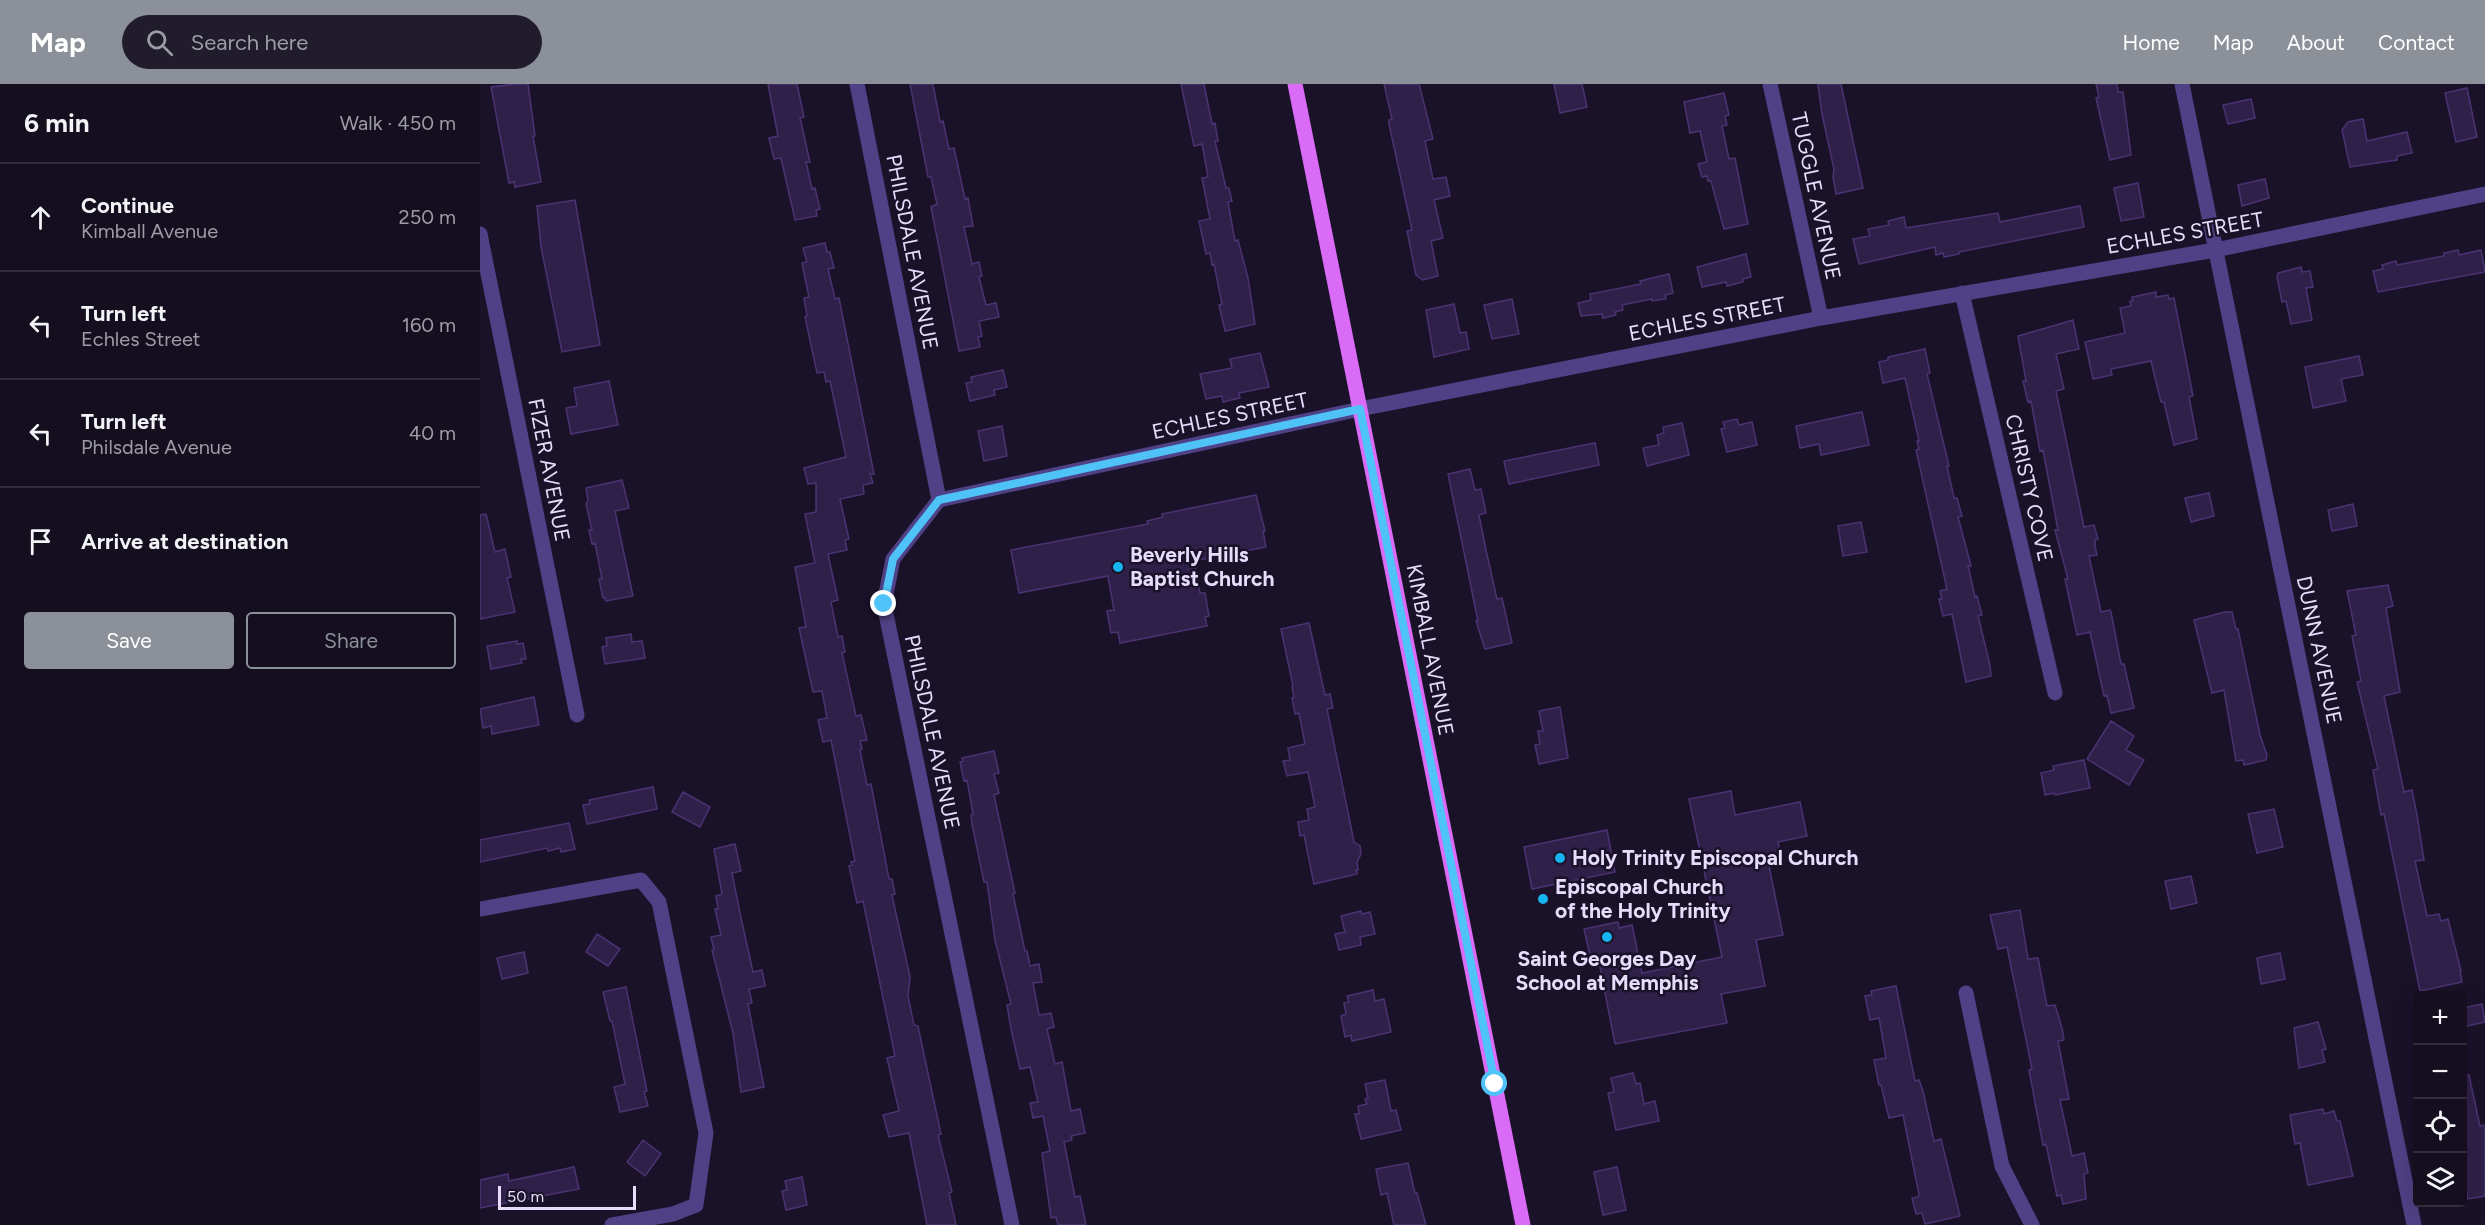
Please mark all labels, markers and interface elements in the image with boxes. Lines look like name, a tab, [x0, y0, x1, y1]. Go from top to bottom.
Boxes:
search box	[122, 15, 542, 69]
text: Map	[30, 25, 86, 59]
icon: search	[143, 26, 176, 59]
text: Search here	[191, 29, 308, 56]
text: Home	[2123, 30, 2180, 55]
text: Map	[2213, 30, 2254, 55]
text: About	[2287, 30, 2345, 55]
text: Contact	[2378, 30, 2455, 55]
text: 6 min	[24, 107, 90, 139]
street label: TUGGLE AVENUE	[1787, 110, 1846, 282]
text: Walk · 450 m	[340, 111, 456, 135]
street label: PHILSDALE AVENUE	[881, 152, 944, 352]
text: Continue	[81, 192, 174, 219]
icon: ahead	[24, 201, 57, 234]
text: 250 m	[399, 205, 456, 229]
street label: ECHLES STREET	[2105, 206, 2266, 259]
text: Kimball Avenue	[81, 219, 218, 243]
street label: ECHLES STREET	[1627, 291, 1788, 346]
text: Turn left	[81, 300, 167, 327]
icon: left	[24, 309, 57, 342]
text: 160 m	[402, 313, 456, 337]
text: Echles Street	[81, 327, 200, 351]
street label: ECHLES STREET	[1150, 387, 1311, 444]
street label: FIZER AVENUE	[523, 396, 576, 544]
text: Turn left	[81, 408, 167, 435]
street label: CHRISTY COVE	[2000, 412, 2059, 564]
icon: left	[24, 417, 57, 450]
text: 40 m	[409, 421, 456, 445]
text: Philsdale Avenue	[81, 435, 232, 459]
icon: arrive	[24, 525, 57, 558]
text: Arrive at destination	[81, 528, 289, 555]
place label: Beverly Hills Baptist Church	[1130, 542, 1274, 591]
marker: Beverly Hills Baptist Church	[1111, 560, 1125, 574]
street label: KIMBALL AVENUE	[1402, 562, 1459, 738]
street label: DUNN AVENUE	[2292, 574, 2347, 726]
route end	[870, 590, 896, 616]
button: Save	[24, 612, 234, 669]
button: Share	[246, 612, 456, 669]
street label: PHILSDALE AVENUE	[900, 632, 965, 832]
place label: Holy Trinity Episcopal Church	[1572, 845, 1859, 870]
marker: Holy Trinity Episcopal Church	[1553, 851, 1567, 865]
place label: Episcopal Church of the Holy Trinity	[1555, 874, 1732, 923]
marker: Episcopal Church of the Holy Trinity	[1536, 892, 1550, 906]
marker: Saint Georges Day School at Memphis	[1600, 930, 1614, 944]
place label: Saint Georges Day School at Memphis	[1515, 946, 1699, 995]
map controls	[2413, 991, 2467, 1207]
button: +	[2413, 991, 2467, 1045]
button: −	[2413, 1045, 2467, 1099]
route start	[1481, 1070, 1507, 1096]
button: locate	[2413, 1099, 2467, 1153]
button: layers	[2413, 1153, 2467, 1207]
scale bar	[498, 1183, 636, 1210]
text: 50 m	[507, 1187, 544, 1206]

